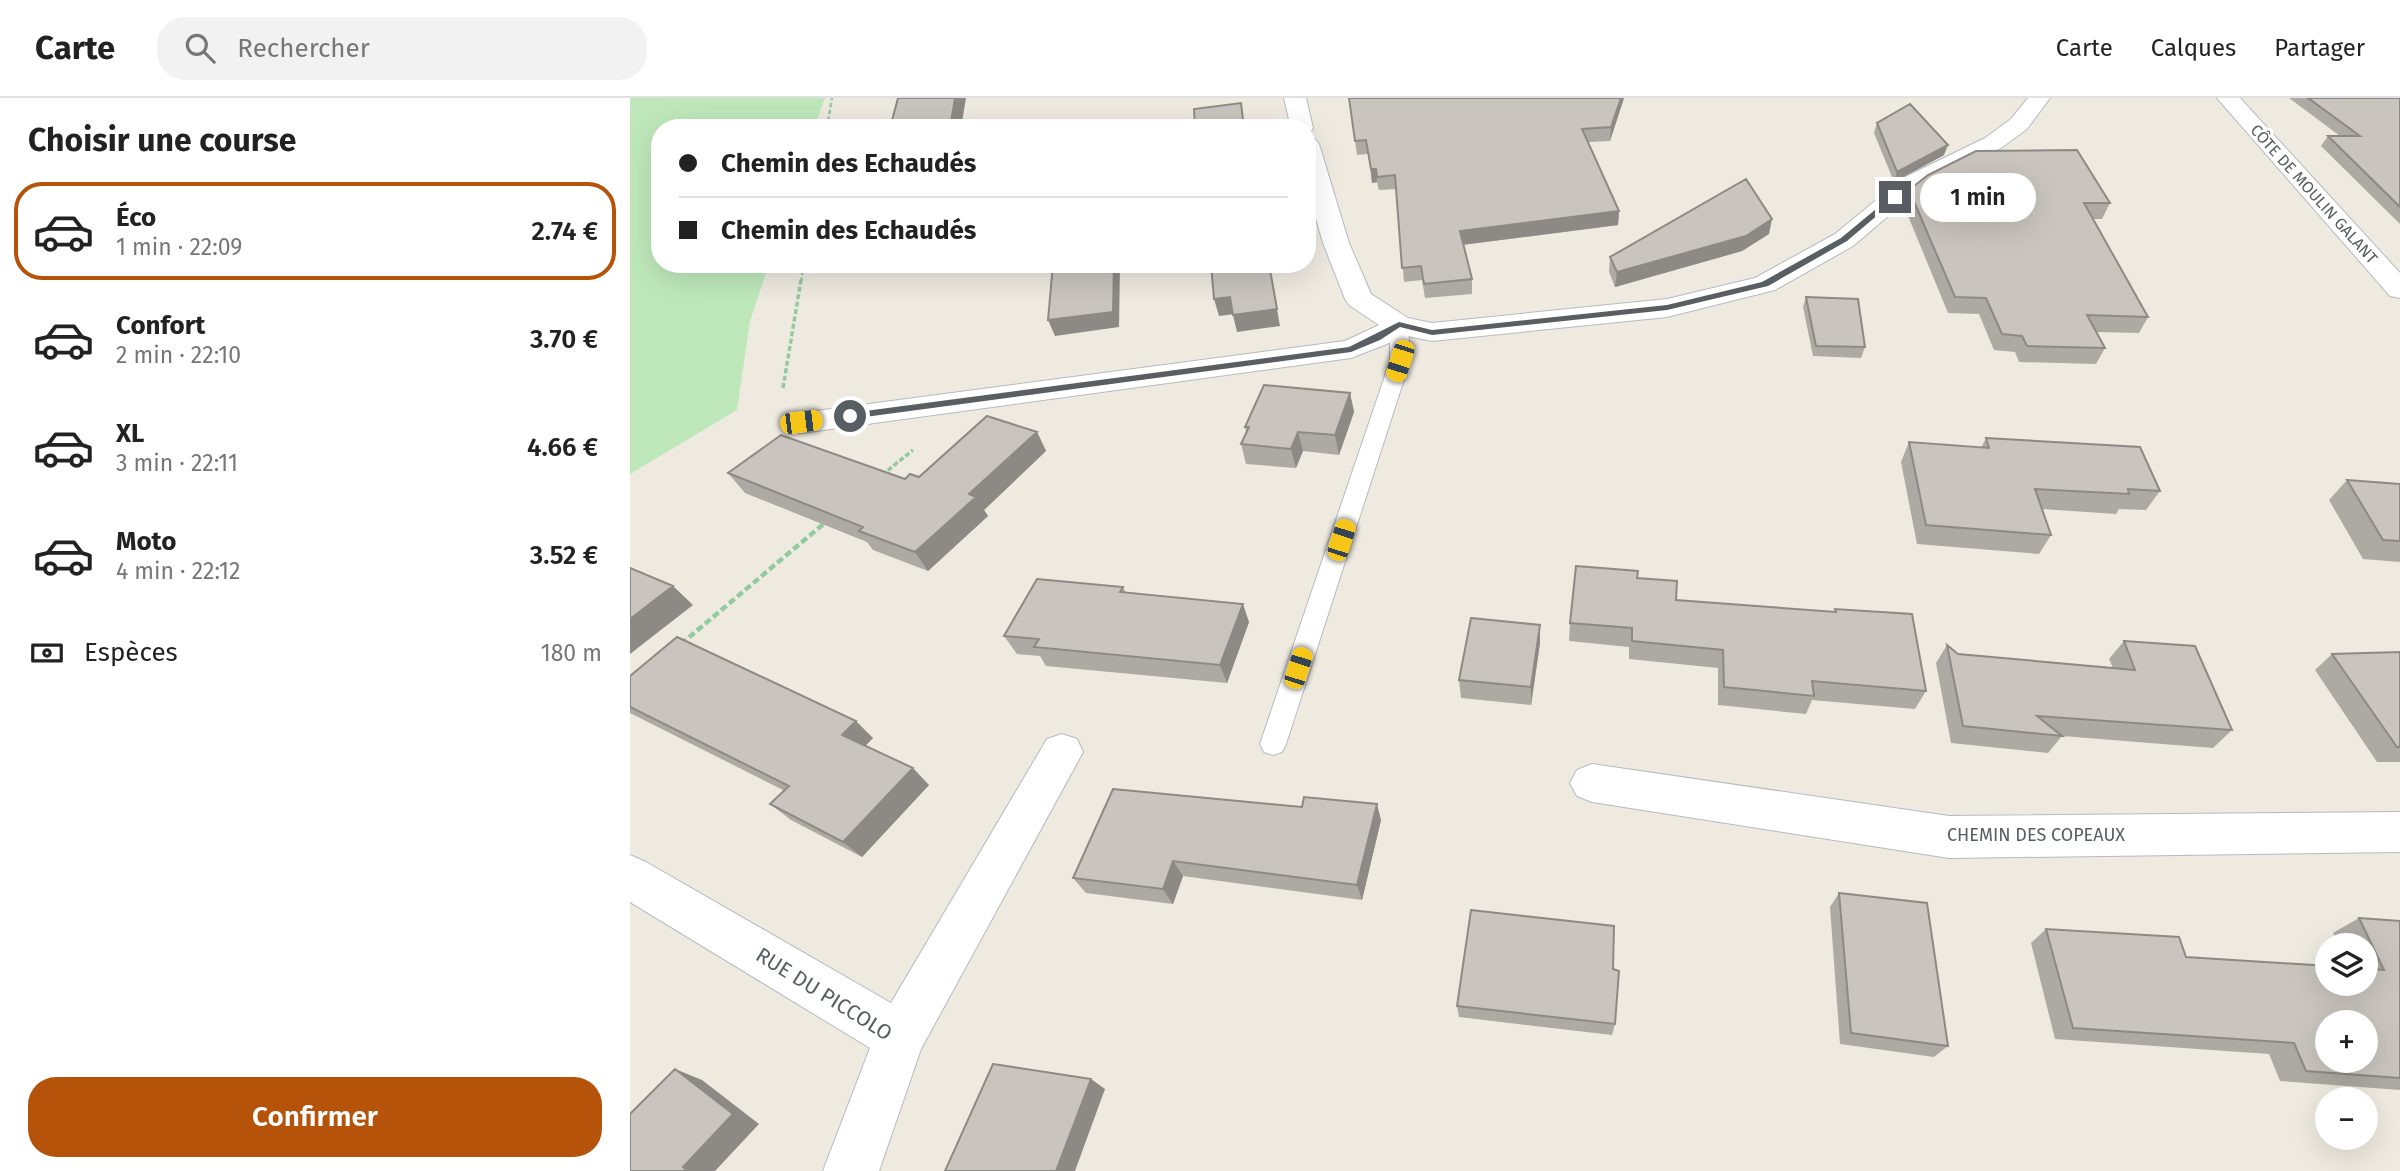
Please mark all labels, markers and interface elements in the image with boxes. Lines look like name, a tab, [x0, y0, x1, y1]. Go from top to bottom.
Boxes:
search box	[157, 17, 647, 80]
text: Carte	[35, 28, 115, 68]
icon: search	[181, 29, 219, 67]
text: Rechercher	[237, 33, 370, 64]
text: Carte	[2056, 34, 2113, 62]
text: Calques	[2151, 34, 2236, 62]
text: Partager	[2274, 34, 2365, 62]
street label: CÔTE DE MOULIN GALANT	[2246, 120, 2383, 268]
text: Choisir une course	[28, 121, 296, 159]
text: Chemin des Echaudés	[721, 148, 976, 179]
callout: 1 min	[1920, 172, 2035, 222]
route end	[1879, 181, 1911, 213]
text: 1 min	[1950, 183, 2006, 211]
icon: car	[32, 200, 95, 263]
text: Éco	[116, 202, 156, 233]
text: Chemin des Echaudés	[721, 215, 976, 246]
text: 2.74 €	[531, 216, 598, 247]
text: 1 min · 22:09	[116, 233, 242, 261]
icon: car	[32, 308, 95, 371]
text: Confort	[116, 310, 205, 341]
text: 3.70 €	[530, 324, 598, 355]
car	[1384, 338, 1417, 384]
text: 2 min · 22:10	[116, 341, 241, 369]
route start	[834, 400, 866, 432]
car	[779, 409, 824, 435]
icon: car	[32, 416, 95, 479]
text: XL	[116, 418, 144, 449]
text: 4.66 €	[527, 432, 598, 463]
text: 3 min · 22:11	[116, 449, 238, 477]
car	[1325, 517, 1358, 563]
icon: car	[32, 524, 95, 587]
text: Moto	[116, 526, 176, 557]
text: 3.52 €	[530, 540, 598, 571]
text: 4 min · 22:12	[116, 557, 240, 585]
icon: cash	[28, 634, 66, 672]
text: Espèces	[84, 637, 178, 668]
text: 180 m	[541, 639, 602, 667]
car	[1282, 645, 1315, 691]
street label: CHEMIN DES COPEAUX	[1947, 824, 2125, 846]
map controls	[2315, 933, 2378, 1150]
button: layers	[2315, 933, 2378, 996]
street label: RUE DU PICCOLO	[751, 942, 897, 1046]
button: +	[2315, 1010, 2378, 1073]
button: Confirmer	[28, 1077, 602, 1157]
button: −	[2315, 1087, 2378, 1150]

